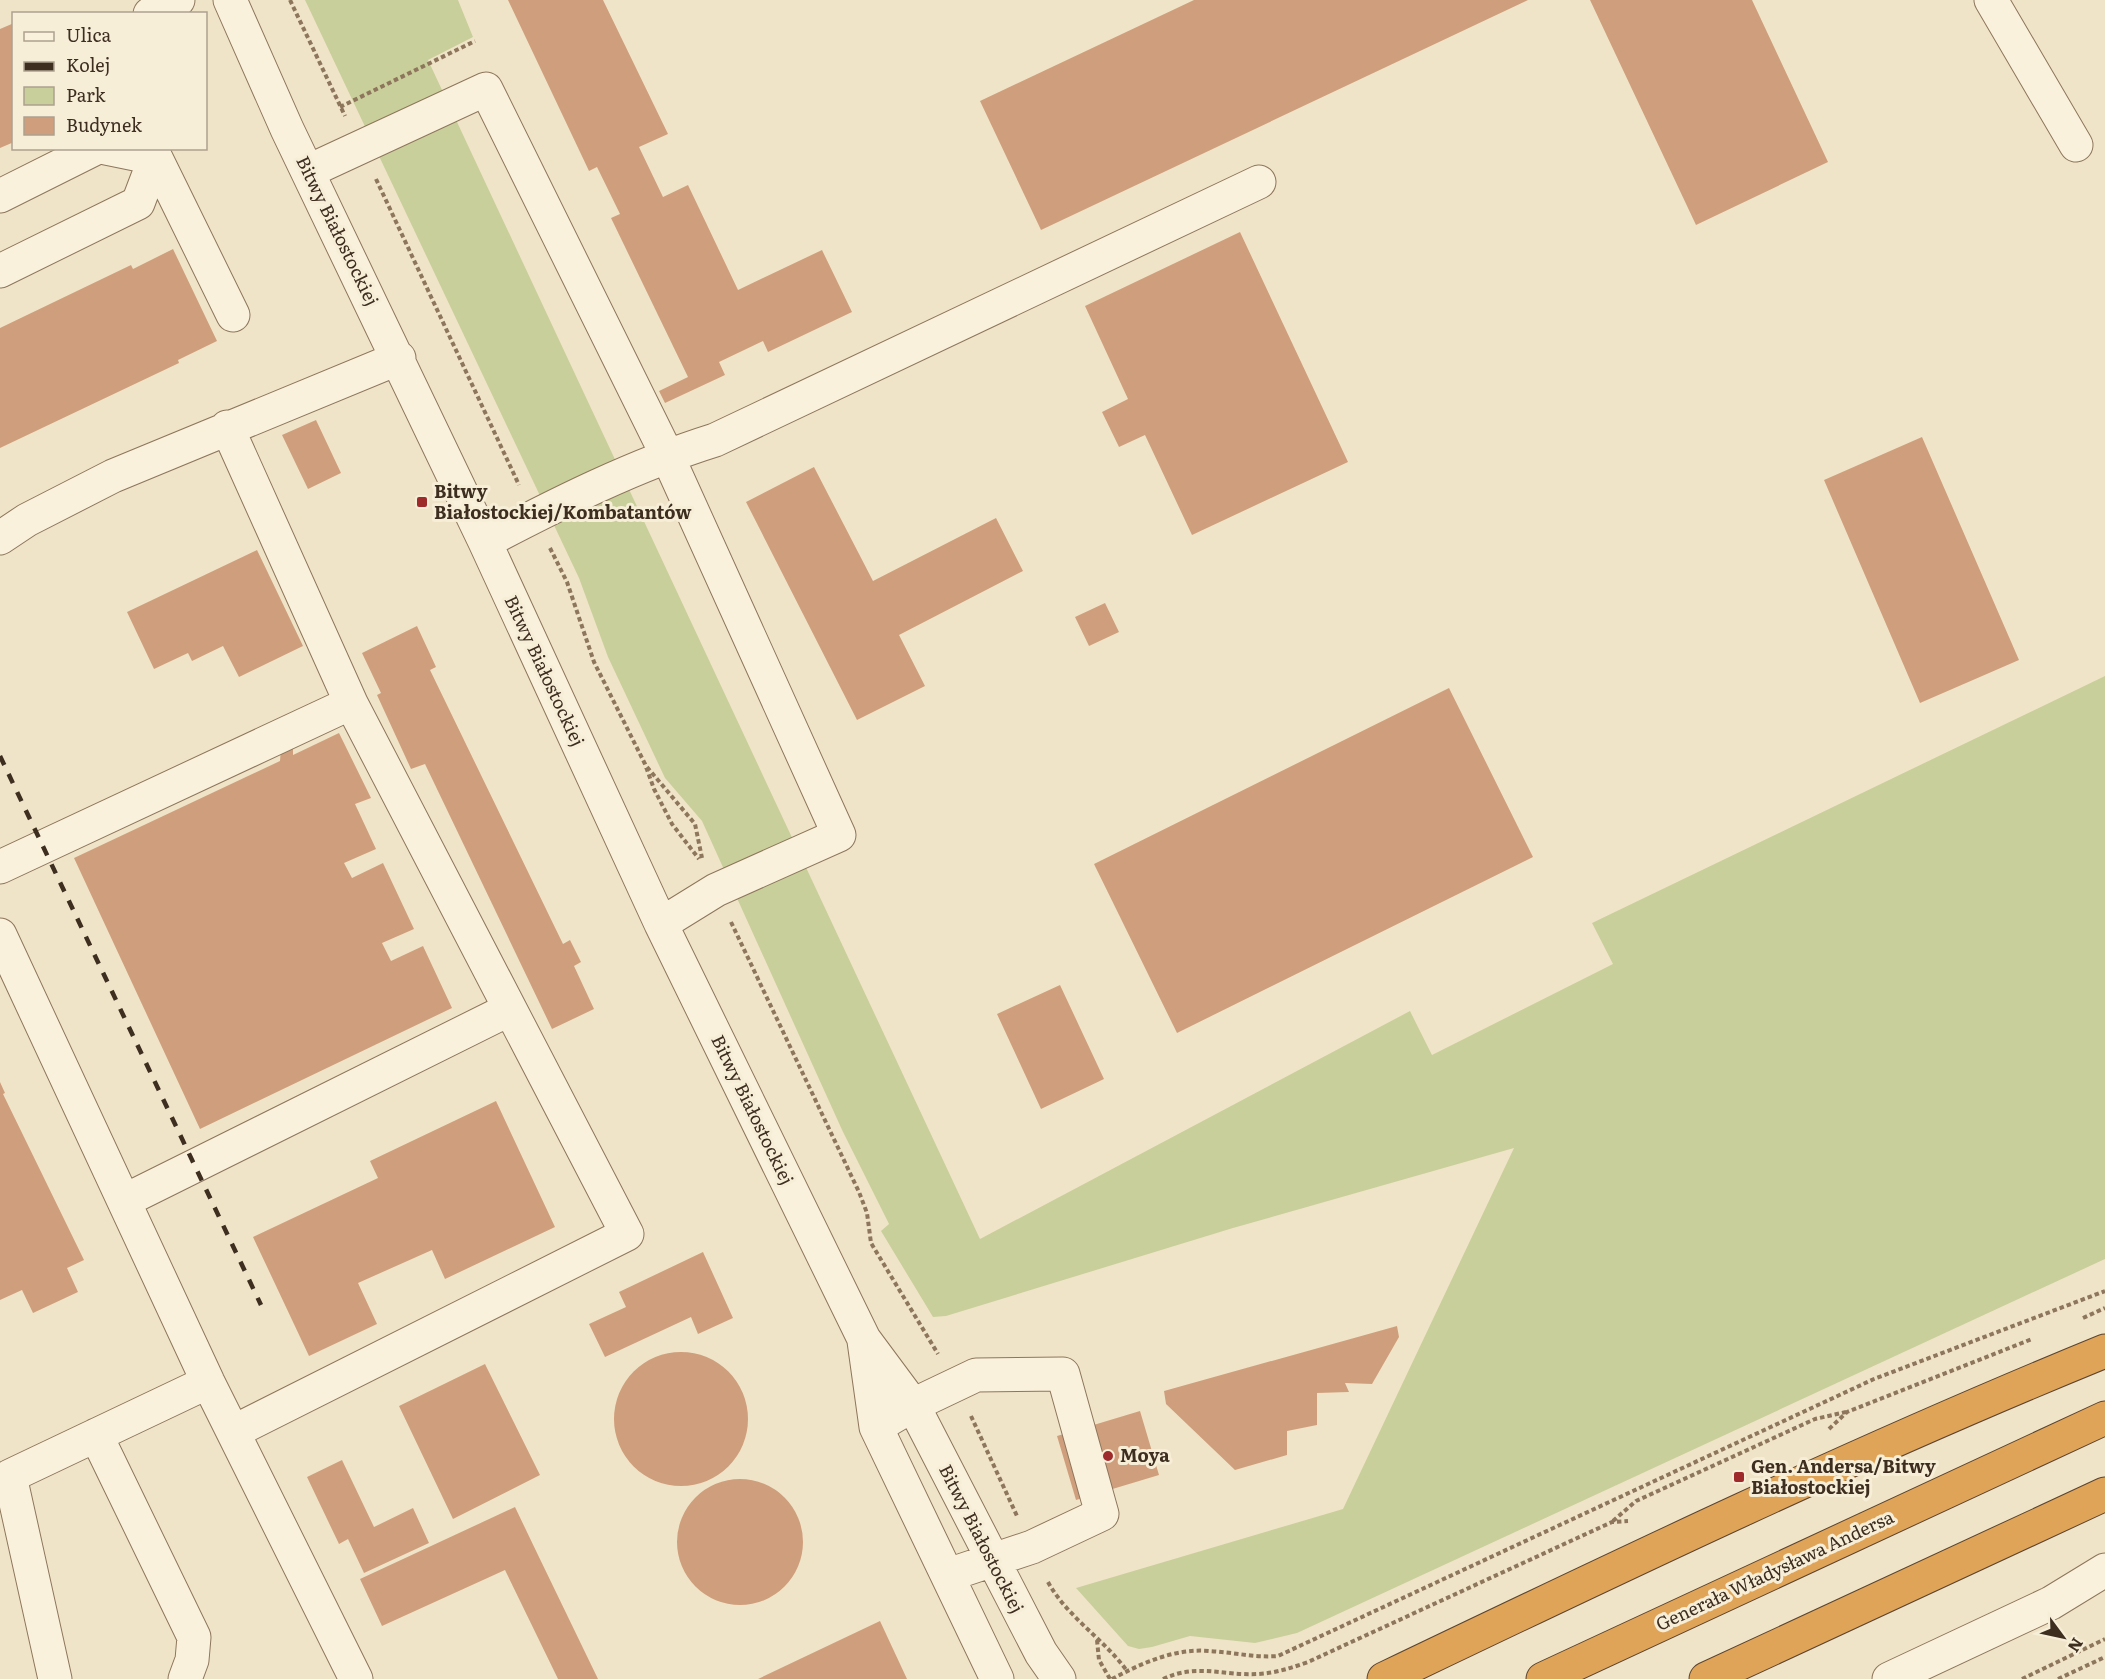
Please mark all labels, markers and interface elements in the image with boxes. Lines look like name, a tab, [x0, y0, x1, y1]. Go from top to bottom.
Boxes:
legend	[12, 12, 207, 150]
text: Ulica	[66, 21, 112, 48]
text: Kolej	[66, 51, 110, 78]
text: Park	[66, 81, 107, 108]
text: Budynek	[66, 111, 143, 138]
street label: Bitwy Białostockiej	[290, 151, 386, 310]
place label: Bitwy Białostockiej/Kombatantów	[434, 477, 692, 525]
marker: Bitwy Białostockiej/Kombatantów	[415, 495, 429, 509]
street label: Bitwy Białostockiej	[498, 590, 592, 750]
street label: Bitwy Białostockiej	[705, 1030, 801, 1189]
place label: Moya	[1120, 1441, 1170, 1468]
marker: Moya	[1101, 1449, 1115, 1463]
place label: Gen. Andersa/Bitwy Białostockiej	[1751, 1452, 1936, 1500]
street label: Bitwy Białostockiej	[933, 1459, 1032, 1617]
marker: Gen. Andersa/Bitwy Białostockiej	[1732, 1470, 1746, 1484]
street label: Generała Władysława Andersa	[1651, 1502, 1898, 1637]
north arrow	[2033, 1607, 2093, 1667]
text: N	[2063, 1634, 2090, 1658]

